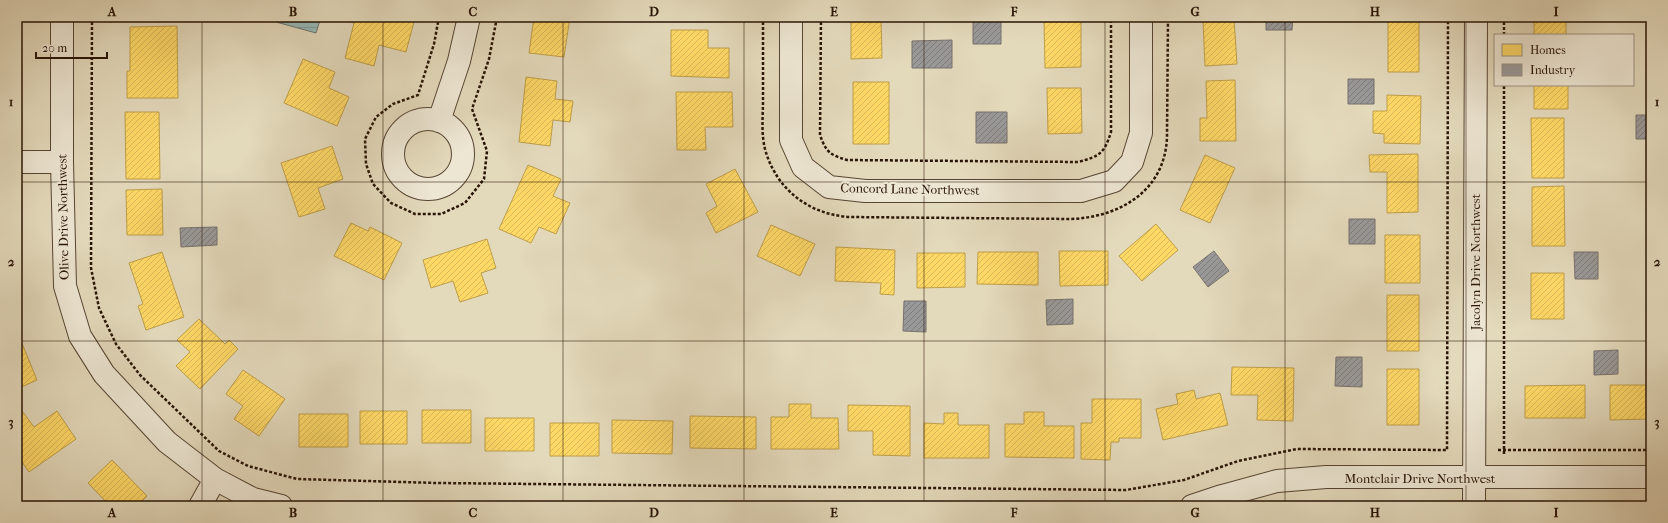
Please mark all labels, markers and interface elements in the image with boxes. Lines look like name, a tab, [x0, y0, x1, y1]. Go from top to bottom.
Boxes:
text: A	[107, 4, 117, 19]
text: B	[289, 4, 298, 19]
text: C	[469, 4, 478, 19]
text: D	[649, 4, 659, 19]
text: E	[830, 4, 838, 19]
text: F	[1010, 4, 1018, 19]
text: G	[1190, 4, 1200, 19]
text: H	[1370, 4, 1381, 19]
text: I	[1553, 4, 1559, 19]
scale bar	[36, 34, 107, 60]
legend	[1494, 34, 1634, 86]
text: 20 m	[42, 41, 67, 55]
text: Homes	[1530, 43, 1566, 57]
text: Industry	[1530, 63, 1576, 77]
text: 1	[9, 94, 14, 109]
text: 1	[1655, 94, 1660, 109]
street label: Olive Drive Northwest	[54, 153, 72, 280]
street label: Concord Lane Northwest	[840, 180, 980, 198]
street label: Jacolyn Drive Northwest	[1468, 193, 1483, 331]
text: 2	[8, 254, 15, 269]
text: 2	[1654, 254, 1661, 269]
text: 3	[8, 414, 14, 430]
text: 3	[1654, 414, 1660, 430]
street label: Montclair Drive Northwest	[1344, 471, 1496, 486]
text: A	[107, 505, 117, 520]
text: B	[289, 505, 298, 520]
text: C	[469, 505, 478, 520]
text: D	[649, 505, 659, 520]
text: E	[830, 505, 838, 520]
text: F	[1010, 505, 1018, 520]
text: G	[1190, 505, 1200, 520]
text: H	[1370, 505, 1381, 520]
text: I	[1553, 505, 1559, 520]

